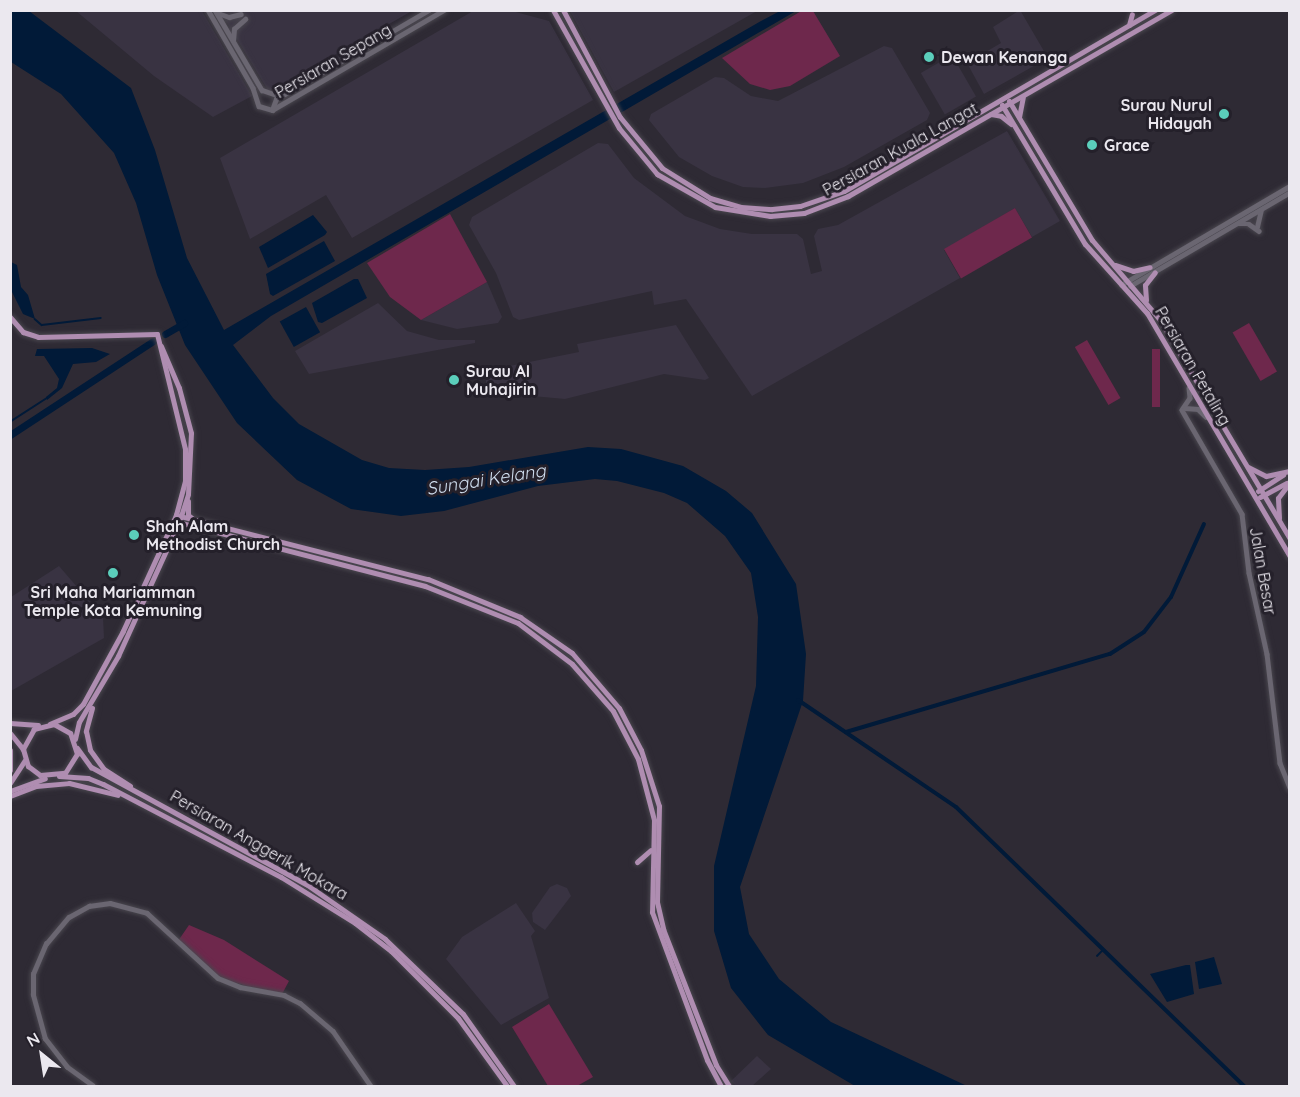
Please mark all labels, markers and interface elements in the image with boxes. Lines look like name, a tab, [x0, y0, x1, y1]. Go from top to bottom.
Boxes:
street label: Persiaran Sepang	[271, 20, 395, 102]
place label: Dewan Kenanga	[941, 47, 1067, 67]
marker: Dewan Kenanga	[922, 50, 936, 64]
place label: Surau Nurul Hidayah	[1121, 95, 1212, 133]
street label: Persiaran Kuala Langat	[819, 98, 981, 200]
marker: Surau Nurul Hidayah	[1217, 107, 1231, 121]
place label: Grace	[1104, 135, 1150, 155]
marker: Grace	[1085, 138, 1099, 152]
street label: Persiaran Petaling	[1151, 303, 1235, 429]
place label: Surau Al Muhajirin	[466, 361, 536, 399]
marker: Surau Al Muhajirin	[447, 373, 461, 387]
water label: Sungai Kelang	[425, 460, 547, 500]
place label: Shah Alam Methodist Church	[146, 516, 280, 554]
street label: Jalan Besar	[1246, 526, 1280, 616]
marker: Shah Alam Methodist Church	[127, 528, 141, 542]
marker: Sri Maha Mariamman Temple Kota Kemuning	[106, 566, 120, 580]
place label: Sri Maha Mariamman Temple Kota Kemuning	[24, 582, 202, 620]
street label: Persiaran Anggerik Mokara	[167, 786, 351, 904]
north arrow	[12, 1025, 72, 1085]
text: N	[23, 1028, 43, 1051]

